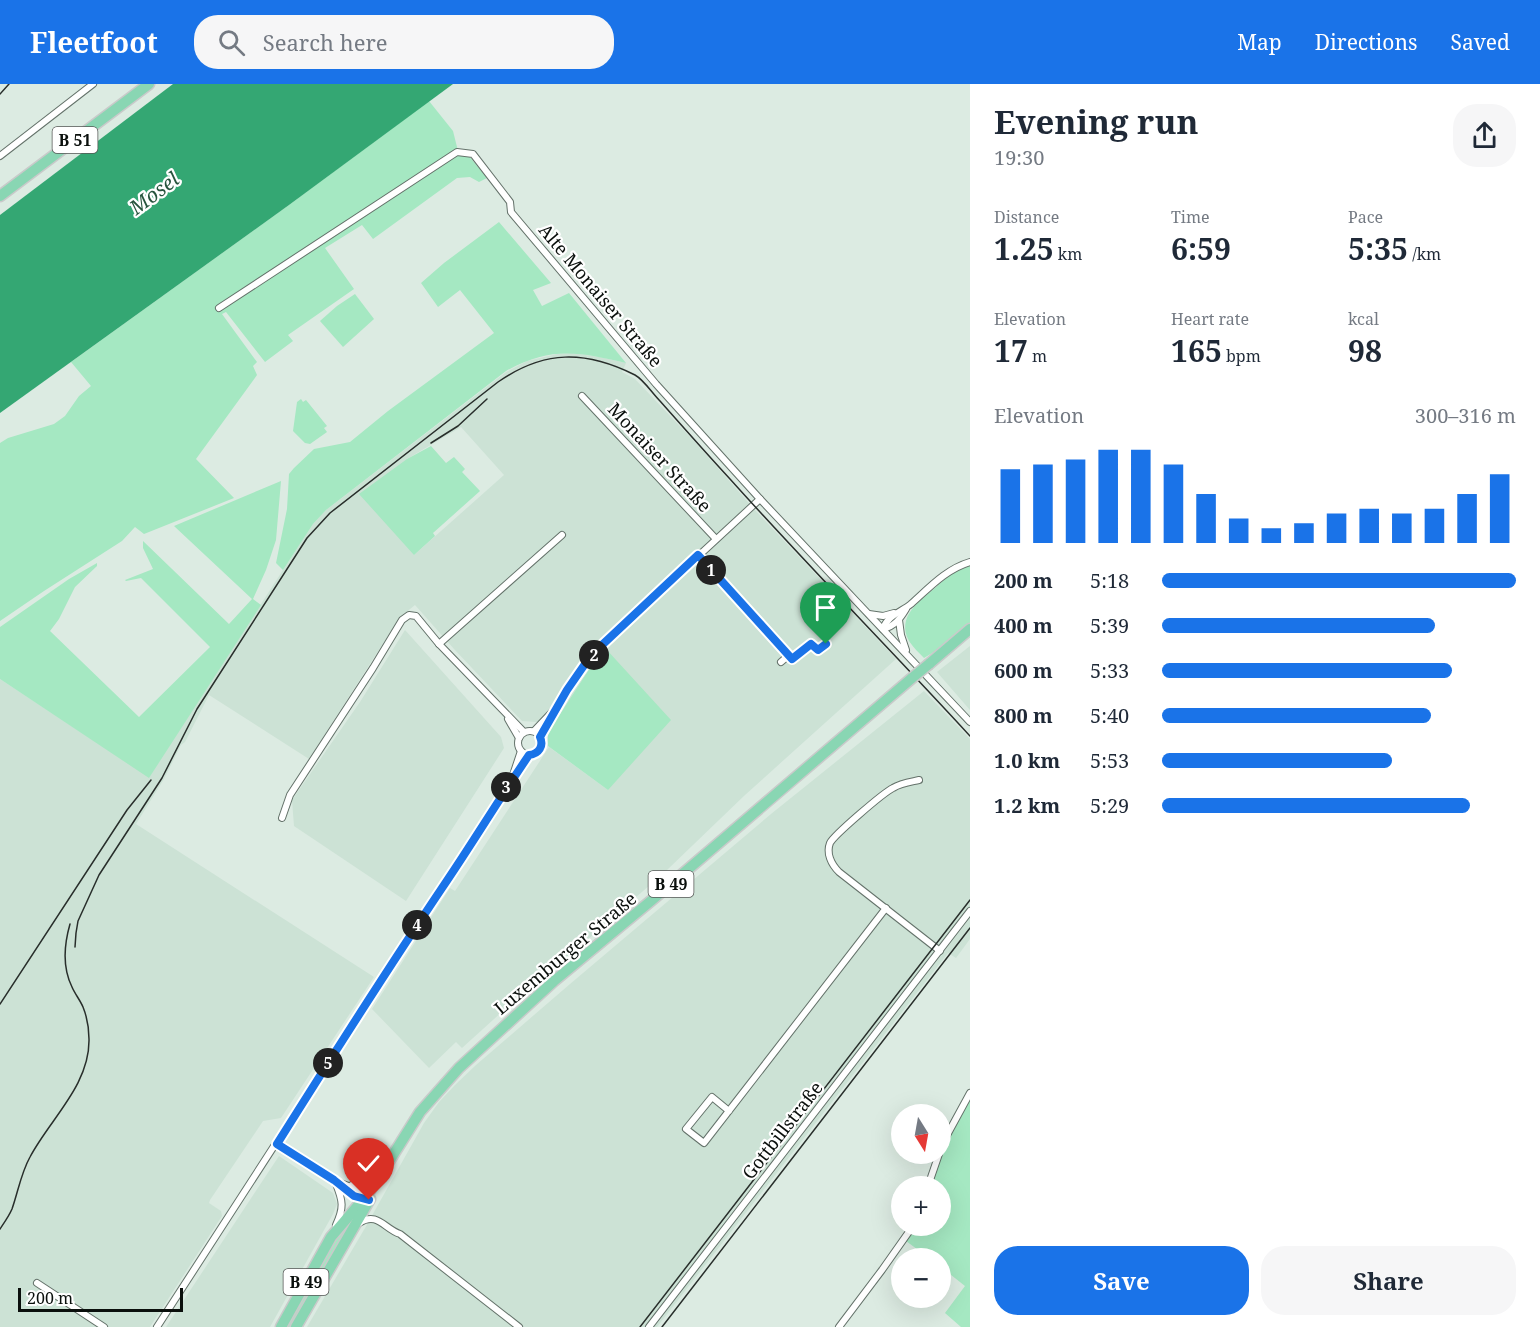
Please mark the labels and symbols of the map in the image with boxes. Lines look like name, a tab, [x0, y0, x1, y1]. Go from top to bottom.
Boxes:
road number: B 51	[52, 127, 98, 153]
water label: Mosel	[123, 166, 184, 221]
street label: Alte Monaiser Straße	[534, 218, 668, 372]
street label: Monaiser Straße	[603, 397, 717, 517]
pin: 1	[696, 555, 726, 585]
pin	[800, 582, 851, 644]
pin: 2	[579, 640, 609, 670]
pin: 3	[491, 772, 521, 802]
road number: B 49	[648, 871, 694, 897]
street label: Luxemburger Straße	[489, 886, 641, 1020]
pin: 4	[402, 910, 432, 940]
pin: 5	[313, 1048, 343, 1078]
street label: Gottbillstraße	[736, 1076, 828, 1184]
north arrow	[891, 1104, 951, 1164]
pin	[343, 1138, 394, 1200]
road number: B 49	[284, 1269, 328, 1295]
scale bar	[18, 1285, 183, 1312]

